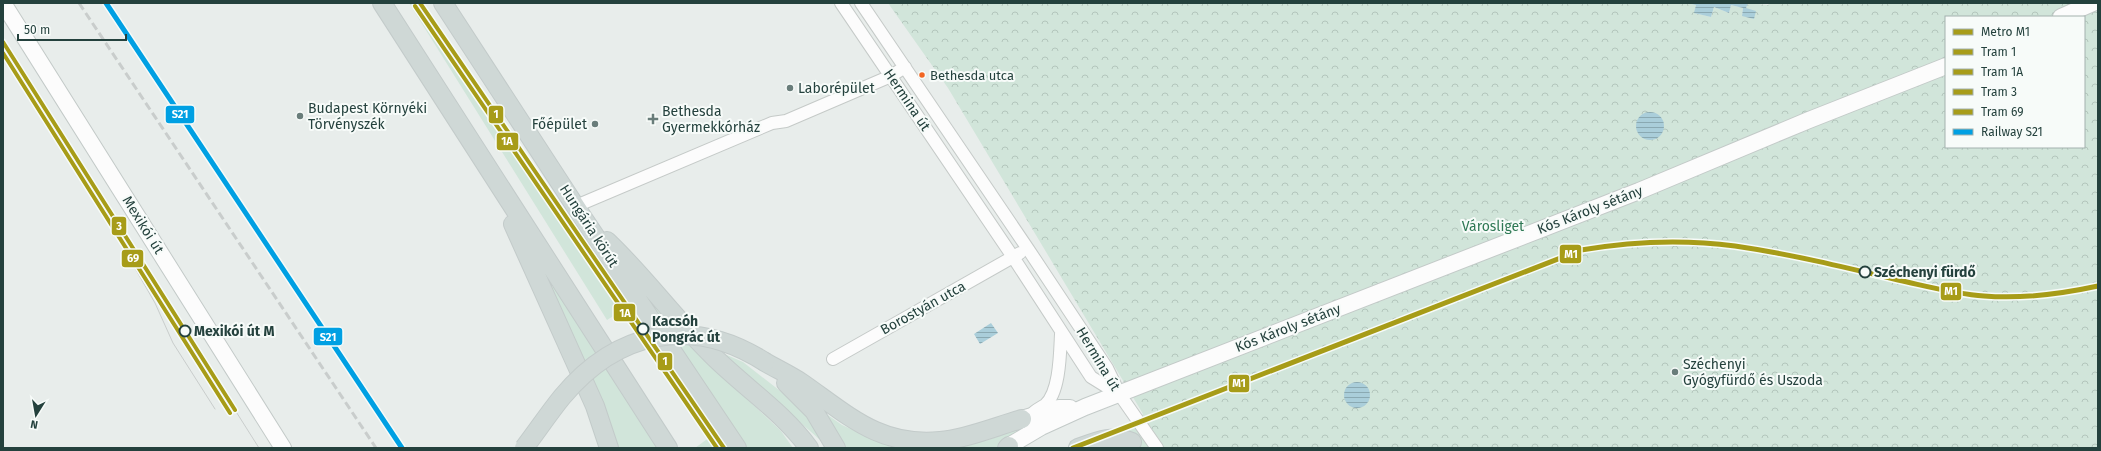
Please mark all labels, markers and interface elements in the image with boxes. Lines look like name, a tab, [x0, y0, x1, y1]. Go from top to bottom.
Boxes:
scale bar	[18, 16, 126, 42]
legend	[1945, 16, 2085, 148]
text: 50 m	[24, 23, 50, 37]
text: Metro M1	[1981, 25, 2030, 39]
text: Tram 1	[1981, 45, 2016, 59]
text: Tram 1A	[1981, 65, 2023, 79]
street label: Hermina út	[880, 66, 934, 135]
place label: Bethesda utca	[930, 68, 1014, 83]
marker: Bethesda utca	[917, 70, 927, 80]
place label: Laborépület	[798, 80, 876, 97]
marker: Laborépület	[785, 83, 795, 93]
text: Tram 3	[1981, 85, 2017, 99]
place label: Budapest Környéki Törvényszék	[308, 100, 427, 133]
place label: Bethesda Gyermekkórház	[662, 103, 760, 136]
line badge: S21	[165, 105, 195, 124]
line badge: 1	[488, 105, 504, 124]
text: Tram 69	[1981, 105, 2024, 119]
text: S21	[172, 108, 188, 121]
text: 1	[493, 108, 499, 121]
marker: Budapest Környéki Törvényszék	[295, 111, 305, 121]
marker: Bethesda Gyermekkórház	[647, 113, 659, 125]
place label: Főépület	[532, 116, 588, 133]
marker: Főépület	[590, 119, 600, 129]
text: Railway S21	[1981, 125, 2043, 139]
line badge: 1A	[496, 132, 519, 151]
text: 1A	[501, 135, 513, 148]
street label: Hungária körút	[556, 182, 623, 271]
street label: Kós Károly sétány	[1535, 182, 1645, 238]
street label: Mexikói út	[119, 193, 168, 258]
line badge: 3	[111, 216, 127, 236]
park label: Városliget	[1462, 218, 1525, 235]
text: 3	[115, 220, 122, 233]
line badge: M1	[1559, 244, 1582, 264]
text: M1	[1564, 248, 1578, 261]
line badge: 69	[121, 249, 144, 268]
text: 69	[127, 252, 139, 265]
place label: Széchenyi fürdő	[1874, 264, 1976, 281]
marker: Széchenyi fürdő	[1858, 265, 1872, 279]
street label: Borostyán utca	[877, 278, 969, 338]
line badge: M1	[1940, 282, 1962, 301]
text: M1	[1944, 285, 1958, 298]
street label: Kós Károly sétány	[1233, 300, 1343, 356]
line badge: 1A	[613, 303, 636, 322]
text: 1A	[619, 307, 631, 320]
place label: Kacsóh Pongrác út	[652, 313, 721, 346]
marker: Kacsóh Pongrác út	[636, 322, 650, 336]
place label: Mexikói út M	[194, 323, 274, 340]
marker: Mexikói út M	[178, 324, 192, 338]
street label: Hermina út	[1072, 324, 1124, 395]
line badge: S21	[313, 327, 343, 346]
text: S21	[320, 331, 336, 344]
line badge: 1	[657, 352, 673, 371]
text: 1	[662, 355, 668, 368]
place label: Széchenyi Gyógyfürdő és Uszoda	[1683, 356, 1823, 389]
marker: Széchenyi Gyógyfürdő és Uszoda	[1670, 367, 1680, 377]
line badge: M1	[1228, 374, 1250, 393]
text: M1	[1232, 377, 1246, 390]
north arrow	[16, 395, 56, 435]
text: N	[29, 417, 39, 431]

